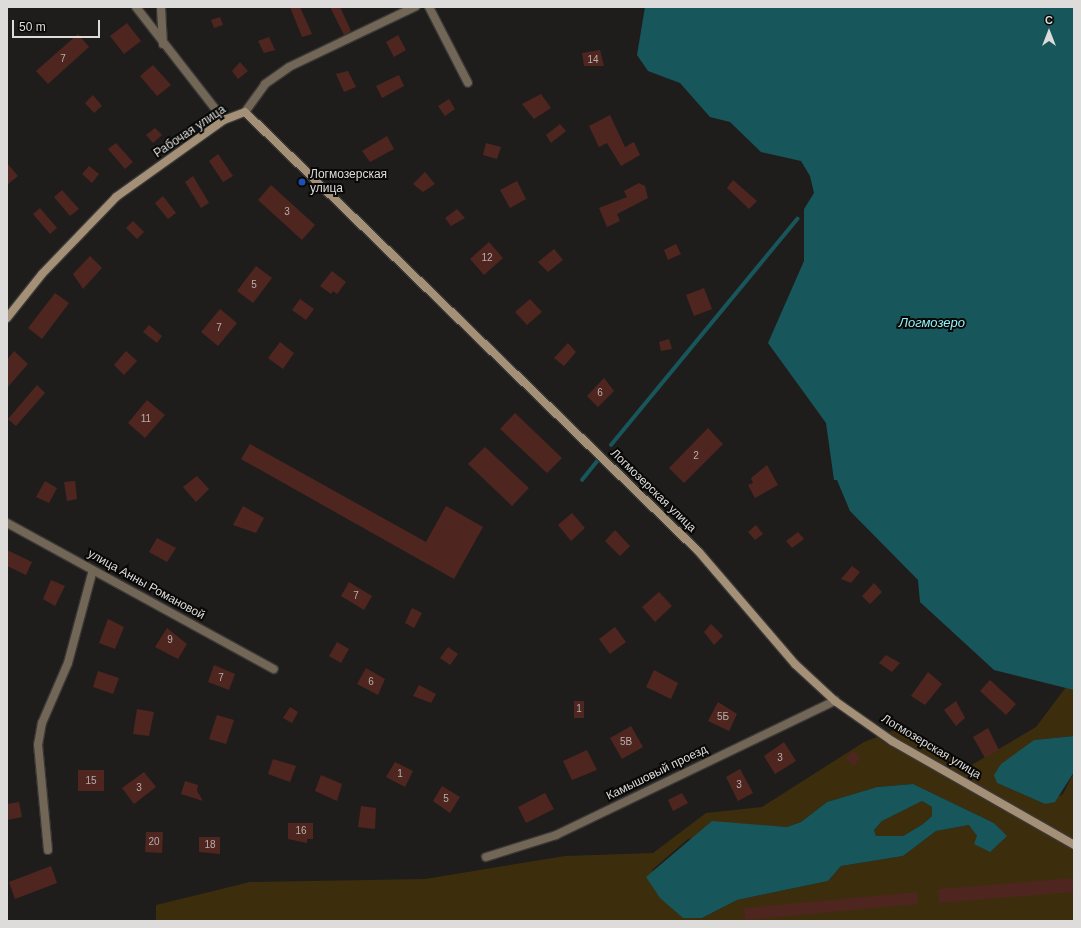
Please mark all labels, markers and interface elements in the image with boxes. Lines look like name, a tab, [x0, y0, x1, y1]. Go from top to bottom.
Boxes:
scale bar	[14, 12, 102, 38]
north arrow	[1029, 12, 1069, 52]
text: С	[1045, 14, 1053, 26]
text: 50 m	[19, 20, 46, 34]
house number: 7	[60, 53, 66, 65]
house number: 14	[587, 54, 599, 66]
street label: Рабочая улица	[151, 103, 229, 161]
place label: Логмозерская улица	[310, 168, 387, 196]
marker: Логмозерская улица	[297, 177, 307, 187]
house number: 3	[284, 206, 290, 218]
house number: 12	[481, 252, 493, 264]
house number: 5	[251, 279, 257, 291]
water label: Логмозеро	[899, 315, 965, 331]
house number: 7	[216, 322, 222, 334]
house number: 6	[597, 387, 603, 399]
house number: 11	[141, 413, 151, 425]
street label: Логмозерская улица	[607, 446, 699, 536]
house number: 2	[693, 450, 699, 462]
street label: улица Анны Романовой	[85, 547, 207, 623]
house number: 7	[353, 590, 359, 602]
house number: 9	[167, 634, 173, 646]
house number: 7	[218, 672, 224, 684]
house number: 6	[368, 676, 374, 688]
house number: 1	[576, 703, 582, 715]
house number: 5Б	[717, 711, 729, 723]
street label: Логмозерская улица	[879, 712, 983, 782]
house number: 5В	[620, 736, 632, 748]
street label: Камышовый проезд	[604, 742, 710, 804]
house number: 3	[777, 752, 783, 764]
house number: 1	[397, 768, 403, 780]
house number: 15	[85, 775, 97, 787]
house number: 3	[736, 779, 742, 791]
house number: 3	[136, 782, 142, 794]
house number: 5	[443, 793, 449, 805]
house number: 16	[295, 825, 307, 837]
house number: 20	[148, 836, 160, 848]
house number: 18	[204, 839, 216, 851]

